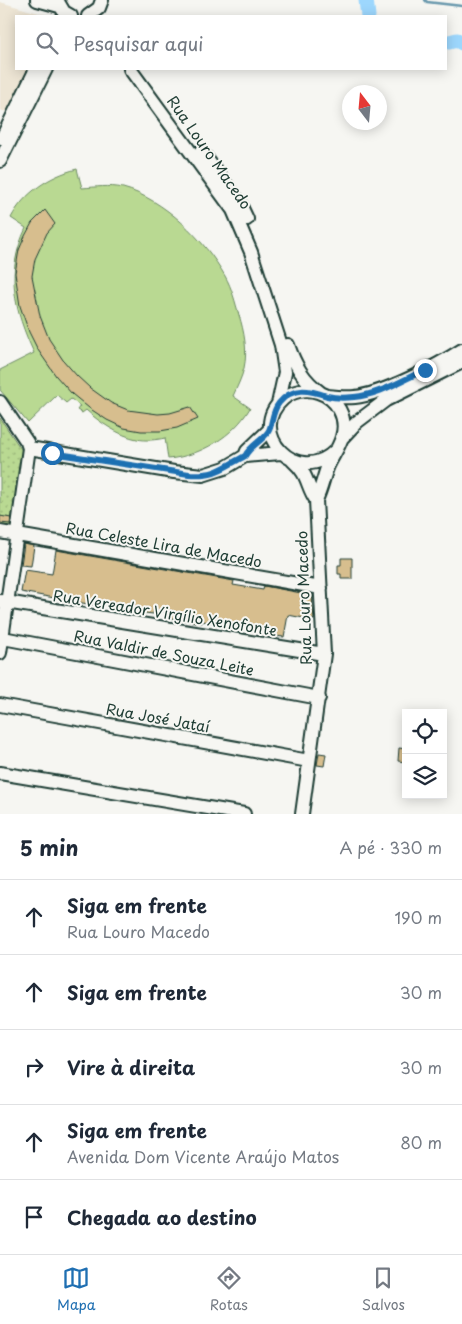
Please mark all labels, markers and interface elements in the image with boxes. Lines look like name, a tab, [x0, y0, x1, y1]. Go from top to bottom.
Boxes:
search box	[15, 15, 447, 70]
icon: search	[33, 29, 61, 57]
text: Pesquisar aqui	[73, 29, 203, 57]
north arrow	[342, 85, 387, 130]
street label: Rua Louro Macedo	[162, 90, 258, 214]
route end	[414, 359, 437, 382]
route start	[41, 442, 64, 465]
street label: Rua Celeste Lira de Macedo	[64, 515, 264, 573]
street label: Rua Louro Macedo	[289, 531, 317, 665]
street label: Rua Vereador Virgílio Xenofonte	[51, 583, 279, 641]
street label: Rua Valdir de Souza Leite	[72, 623, 256, 681]
street label: Rua José Jataí	[104, 697, 213, 738]
map controls	[402, 709, 447, 799]
button: locate	[402, 709, 447, 754]
button: layers	[402, 754, 447, 799]
text: 5 min	[20, 831, 78, 863]
text: A pé · 330 m	[340, 835, 442, 859]
text: Siga em frente	[67, 891, 207, 919]
icon: ahead	[20, 903, 48, 931]
text: 190 m	[394, 905, 442, 929]
text: Rua Louro Macedo	[67, 919, 210, 943]
icon: ahead	[20, 978, 48, 1006]
text: Siga em frente	[67, 978, 207, 1006]
text: 30 m	[400, 980, 442, 1004]
icon: right	[20, 1053, 48, 1081]
text: Vire à direita	[67, 1053, 195, 1081]
text: 30 m	[400, 1055, 442, 1079]
text: Siga em frente	[67, 1116, 207, 1144]
icon: ahead	[20, 1128, 48, 1156]
text: 80 m	[400, 1130, 442, 1154]
text: Avenida Dom Vicente Araújo Matos	[67, 1144, 339, 1168]
icon: arrive	[20, 1203, 48, 1231]
text: Chegada ao destino	[67, 1203, 257, 1231]
tab: Mapa	[57, 1264, 96, 1315]
tab: Rotas	[210, 1264, 248, 1315]
tab: Salvos	[362, 1264, 405, 1315]

